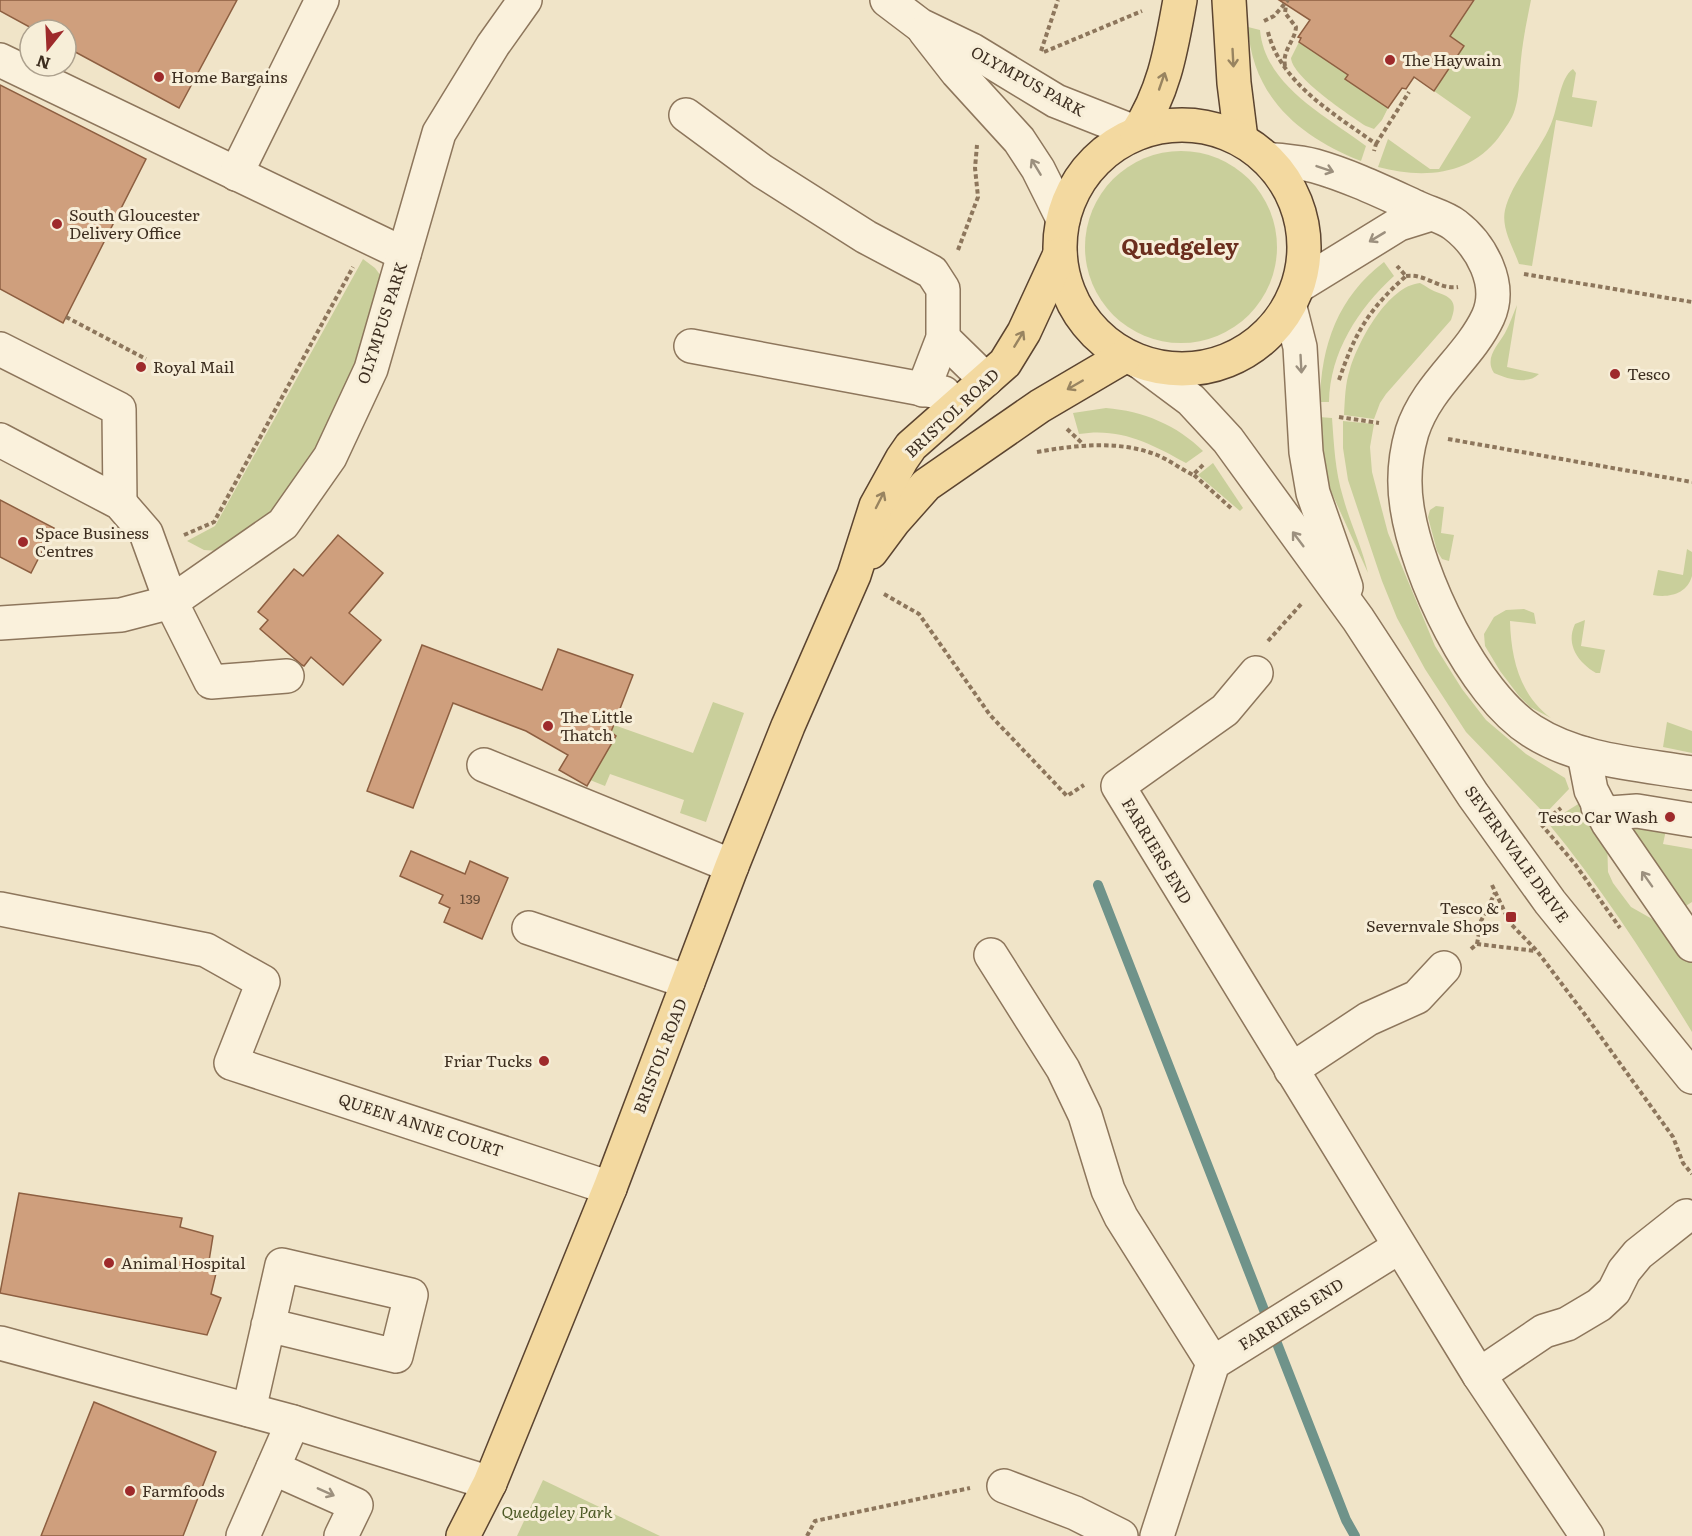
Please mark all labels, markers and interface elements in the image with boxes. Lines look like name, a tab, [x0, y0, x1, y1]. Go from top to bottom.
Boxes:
north arrow	[18, 18, 78, 78]
street label: OLYMPUS PARK	[967, 39, 1090, 121]
place label: The Haywain	[1402, 47, 1502, 71]
one-way arrow	[1227, 48, 1238, 68]
text: N	[33, 50, 53, 77]
marker: The Haywain	[1383, 53, 1397, 67]
place label: Home Bargains	[171, 64, 287, 88]
marker: Home Bargains	[152, 70, 166, 84]
one-way arrow	[1158, 72, 1169, 91]
one-way arrow	[1030, 159, 1042, 176]
one-way arrow	[1315, 165, 1334, 176]
place label: South Gloucester Delivery Office	[69, 202, 200, 244]
marker: South Gloucester Delivery Office	[50, 217, 64, 231]
district label: Quedgeley	[1121, 229, 1239, 262]
one-way arrow	[1369, 231, 1386, 243]
street label: OLYMPUS PARK	[350, 258, 412, 387]
one-way arrow	[1014, 331, 1026, 348]
place label: Royal Mail	[153, 354, 234, 378]
one-way arrow	[1296, 354, 1307, 374]
marker: Royal Mail	[134, 360, 148, 374]
place label: Tesco	[1627, 361, 1670, 385]
street label: BRISTOL ROAD	[899, 362, 1004, 462]
marker: Tesco	[1608, 367, 1622, 381]
one-way arrow	[1067, 380, 1084, 392]
one-way arrow	[875, 492, 886, 510]
place label: Space Business Centres	[35, 520, 149, 562]
one-way arrow	[1292, 531, 1305, 547]
marker: Space Business Centres	[16, 535, 30, 549]
place label: The Little Thatch	[560, 704, 633, 746]
marker: The Little Thatch	[541, 719, 555, 733]
street label: SEVERNVALE DRIVE	[1460, 780, 1576, 927]
street label: FARRIERS END	[1117, 793, 1199, 908]
place label: Tesco Car Wash	[1538, 804, 1658, 828]
marker: Tesco Car Wash	[1663, 810, 1677, 824]
one-way arrow	[1641, 872, 1653, 888]
house number: 139	[460, 888, 480, 908]
place label: Tesco & Severnvale Shops	[1366, 895, 1499, 937]
marker: Tesco & Severnvale Shops	[1504, 910, 1518, 924]
street label: BRISTOL ROAD	[626, 995, 692, 1117]
place label: Friar Tucks	[444, 1048, 532, 1072]
marker: Friar Tucks	[537, 1054, 551, 1068]
street label: QUEEN ANNE COURT	[336, 1086, 507, 1162]
place label: Animal Hospital	[121, 1250, 246, 1274]
marker: Animal Hospital	[102, 1256, 116, 1270]
street label: FARRIERS END	[1233, 1271, 1348, 1355]
place label: Farmfoods	[142, 1478, 225, 1502]
marker: Farmfoods	[123, 1484, 137, 1498]
one-way arrow	[317, 1487, 335, 1498]
park label: Quedgeley Park	[502, 1499, 613, 1523]

